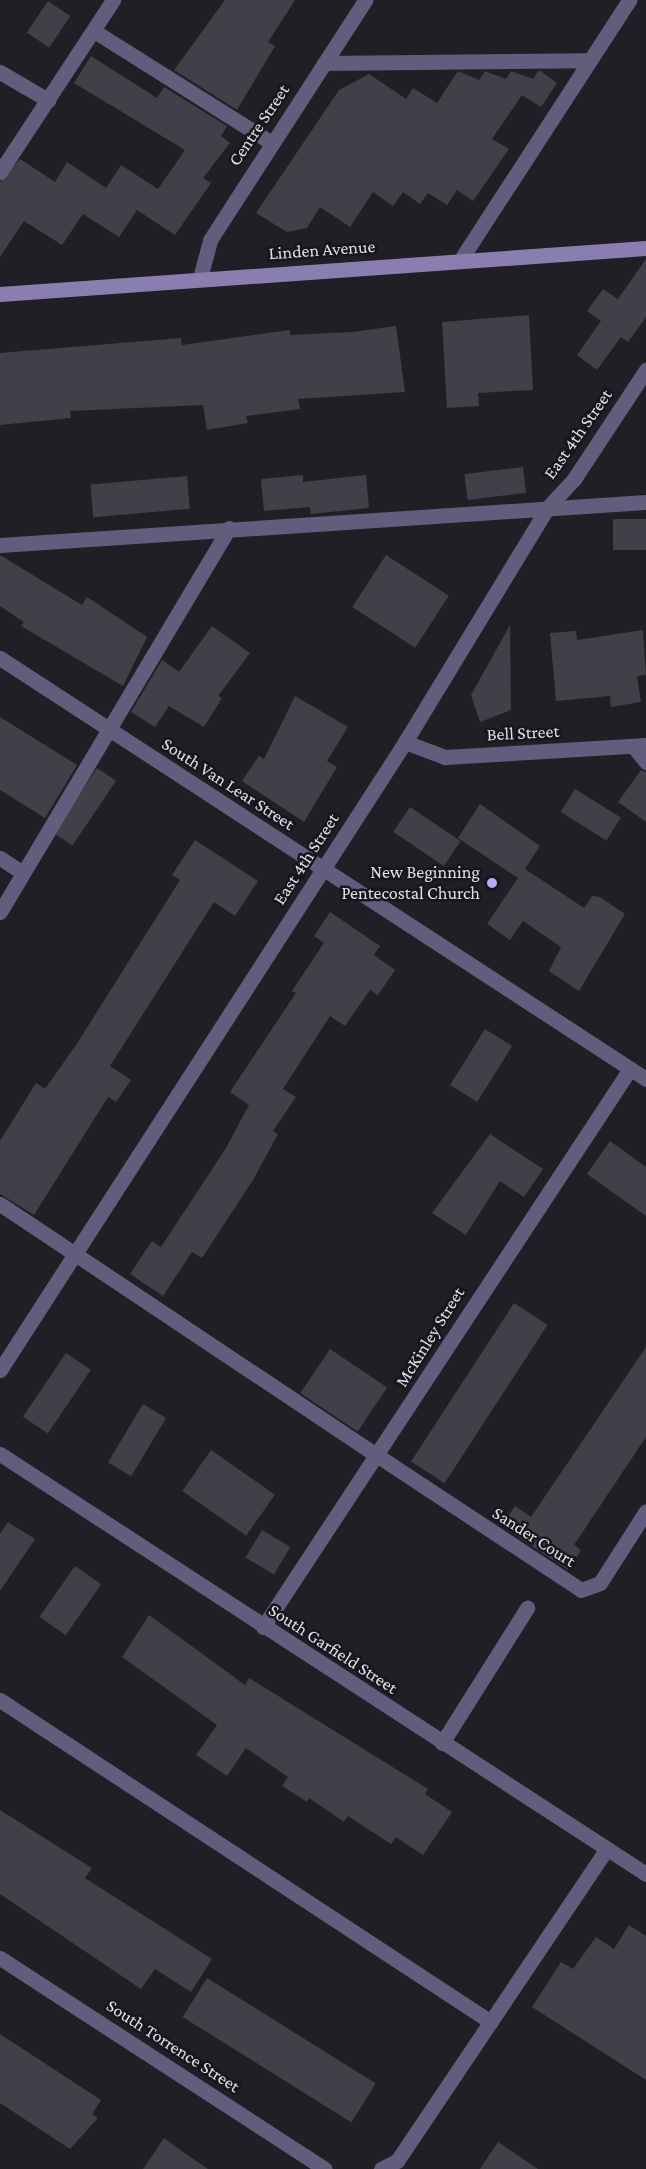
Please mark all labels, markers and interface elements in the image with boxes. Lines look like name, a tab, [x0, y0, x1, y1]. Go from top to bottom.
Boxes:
street label: Centre Street	[224, 80, 294, 170]
street label: Linden Avenue	[268, 236, 376, 264]
street label: East 4th Street	[539, 385, 617, 483]
street label: Bell Street	[486, 720, 560, 746]
street label: South Van Lear Street	[158, 733, 298, 835]
street label: East 4th Street	[268, 809, 344, 909]
place label: New Beginning Pentecostal Church	[341, 862, 480, 904]
marker: New Beginning Pentecostal Church	[485, 876, 499, 890]
street label: McKinley Street	[391, 1283, 469, 1391]
street label: Sander Court	[488, 1502, 580, 1572]
street label: South Garfield Street	[265, 1599, 401, 1699]
street label: South Torrence Street	[102, 1995, 244, 2097]

